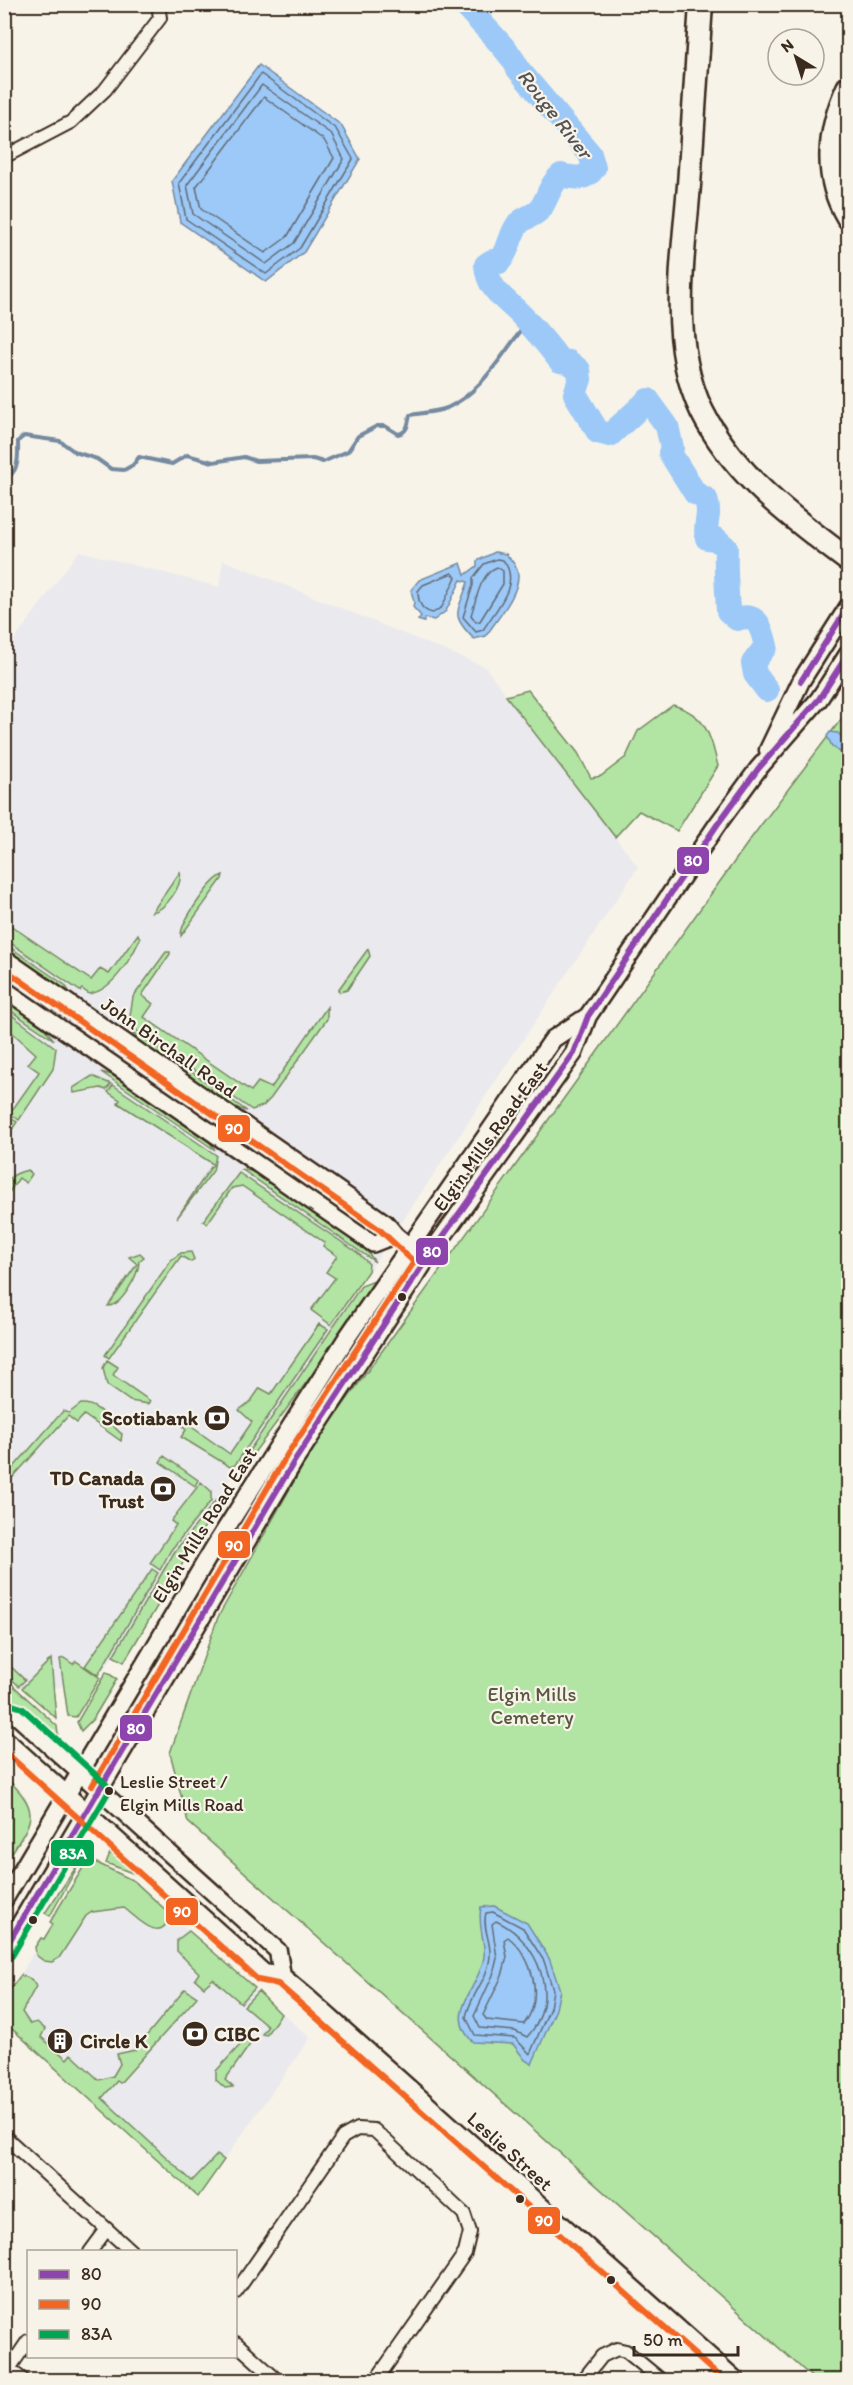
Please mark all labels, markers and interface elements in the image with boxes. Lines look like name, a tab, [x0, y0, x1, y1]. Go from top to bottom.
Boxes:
north arrow	[766, 27, 826, 87]
text: N	[777, 35, 797, 56]
water label: Rouge River	[513, 64, 600, 166]
line badge: 80	[676, 846, 710, 875]
text: 80	[684, 851, 702, 870]
street label: John Birchall Road	[97, 991, 242, 1103]
street label: Elgin Mills Road East	[428, 1056, 552, 1216]
line badge: 90	[217, 1114, 251, 1143]
text: 90	[225, 1119, 243, 1138]
line badge: 80	[415, 1237, 449, 1266]
text: 80	[423, 1242, 441, 1261]
unlabelled marker	[396, 1291, 408, 1303]
bank icon: Scotiabank	[202, 1403, 232, 1433]
place label: Scotiabank	[102, 1406, 199, 1430]
street label: Elgin Mills Road East	[146, 1443, 262, 1607]
place label: TD Canada Trust	[49, 1466, 145, 1513]
bank icon: TD Canada Trust	[148, 1474, 178, 1504]
line badge: 90	[217, 1530, 251, 1559]
text: 90	[225, 1536, 243, 1555]
park label: Elgin Mills Cemetery	[488, 1682, 576, 1729]
line badge: 80	[119, 1714, 153, 1742]
text: 80	[127, 1719, 145, 1738]
place label: Leslie Street / Elgin Mills Road	[120, 1771, 244, 1816]
marker: Leslie Street / Elgin Mills Road	[103, 1785, 115, 1797]
line badge: 83A	[50, 1839, 95, 1867]
text: 83A	[59, 1844, 88, 1863]
line badge: 90	[165, 1897, 199, 1926]
text: 90	[173, 1902, 191, 1921]
unlabelled marker	[27, 1914, 39, 1926]
bank icon: CIBC	[180, 2019, 210, 2049]
place label: CIBC	[214, 2022, 260, 2046]
building icon: Circle K	[45, 2026, 75, 2056]
place label: Circle K	[80, 2029, 149, 2053]
street label: Leslie Street	[462, 2106, 558, 2196]
unlabelled marker	[514, 2193, 526, 2205]
line badge: 90	[527, 2206, 561, 2235]
text: 90	[535, 2211, 553, 2230]
legend	[27, 2250, 237, 2358]
text: 80	[81, 2263, 102, 2285]
unlabelled marker	[605, 2274, 617, 2286]
text: 90	[81, 2293, 102, 2315]
scale bar	[634, 2319, 738, 2357]
text: 83A	[81, 2323, 113, 2345]
text: 50 m	[643, 2329, 683, 2351]

